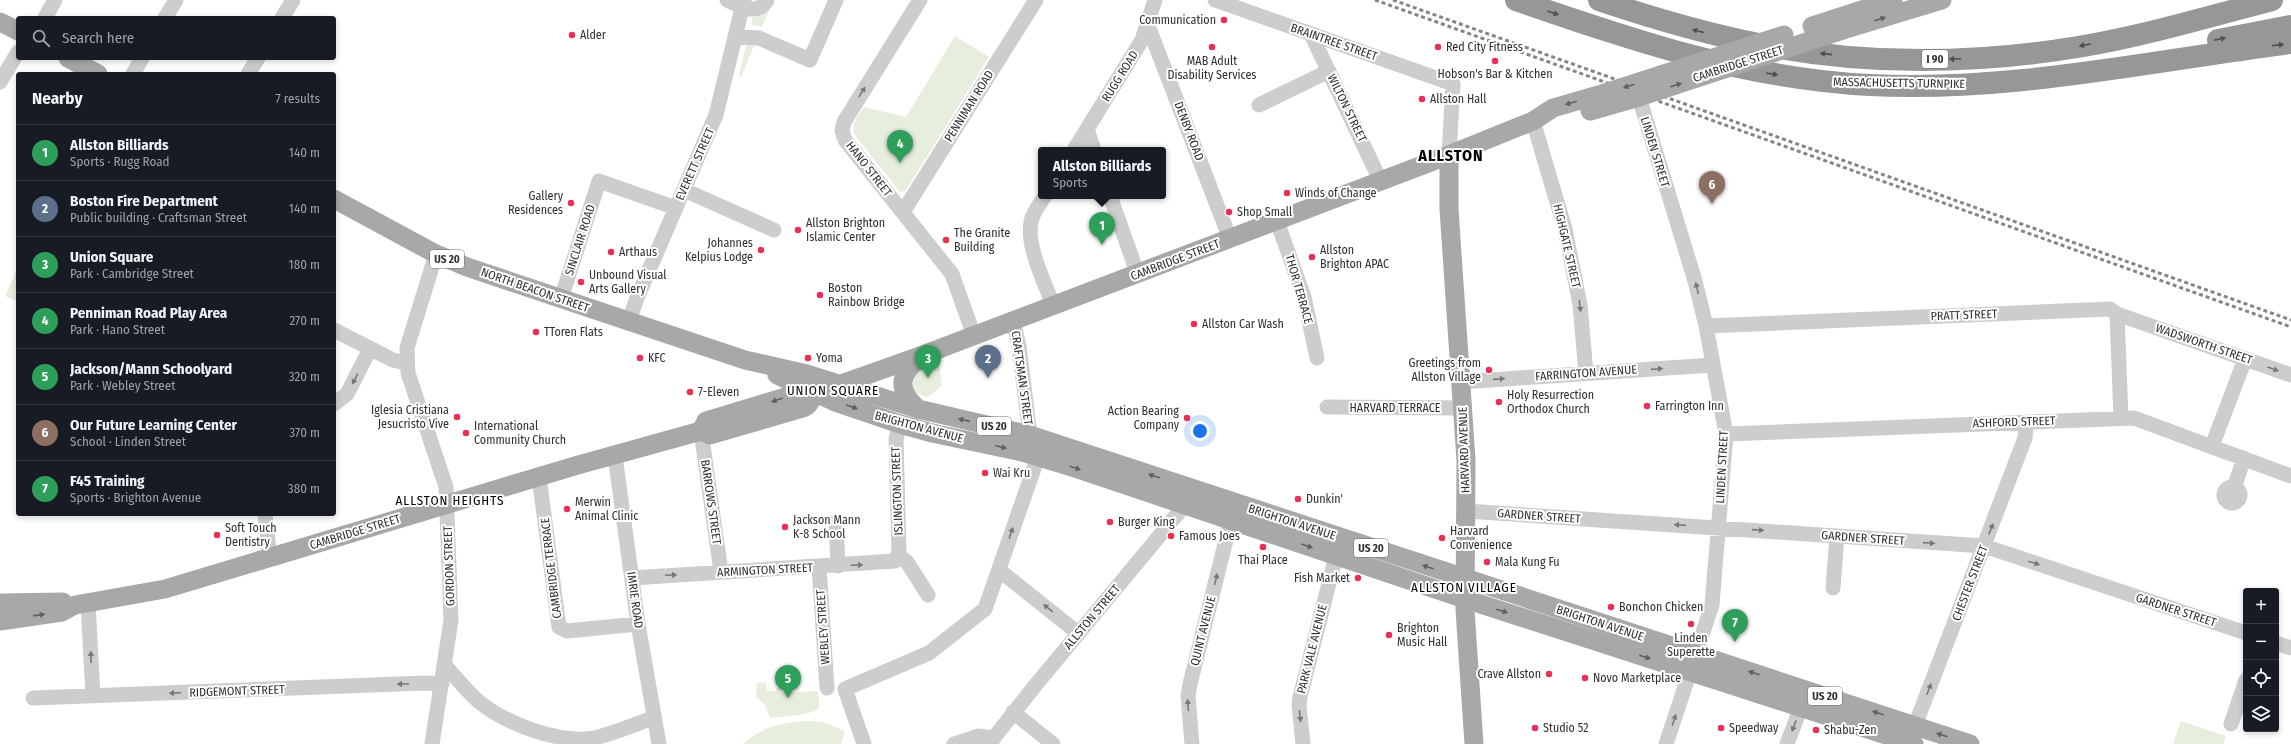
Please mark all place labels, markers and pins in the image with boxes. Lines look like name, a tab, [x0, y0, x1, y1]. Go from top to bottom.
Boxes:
place label: Communication	[1139, 13, 1216, 27]
marker: Communication	[1219, 15, 1229, 25]
place label: Alder	[580, 28, 607, 42]
marker: Alder	[567, 30, 577, 40]
place label: Red City Fitness	[1446, 40, 1523, 54]
marker: MAB Adult Disability Services	[1207, 42, 1217, 52]
marker: Red City Fitness	[1433, 42, 1443, 52]
place label: MAB Adult Disability Services	[1168, 54, 1256, 82]
marker: Hobson's Bar & Kitchen	[1490, 56, 1500, 66]
place label: Hobson's Bar & Kitchen	[1438, 67, 1552, 81]
place label: Allston Hall	[1430, 92, 1486, 106]
marker: Allston Hall	[1417, 94, 1427, 104]
pin: 4	[887, 130, 913, 163]
pin: 6	[1699, 171, 1725, 204]
place label: Winds of Change	[1295, 186, 1376, 200]
marker: Winds of Change	[1282, 188, 1292, 198]
place label: Gallery Residences	[508, 189, 564, 217]
marker: Gallery Residences	[566, 198, 576, 208]
place label: Shop Small	[1237, 205, 1292, 219]
marker: Shop Small	[1224, 207, 1234, 217]
pin: 1	[1089, 212, 1115, 245]
place label: Allston Brighton Islamic Center	[806, 216, 885, 244]
marker: Allston Brighton Islamic Center	[793, 225, 803, 235]
place label: The Granite Building	[954, 226, 1010, 254]
marker: The Granite Building	[941, 235, 951, 245]
place label: Johannes Kelpius Lodge	[685, 236, 753, 264]
place label: Allston Brighton APAC	[1320, 243, 1389, 271]
place label: Arthaus	[619, 245, 657, 259]
marker: Johannes Kelpius Lodge	[756, 245, 766, 255]
marker: Arthaus	[606, 247, 616, 257]
marker: Allston Brighton APAC	[1307, 252, 1317, 262]
place label: Unbound Visual Arts Gallery	[589, 268, 666, 296]
marker: Unbound Visual Arts Gallery	[576, 277, 586, 287]
place label: Boston Rainbow Bridge	[828, 281, 905, 309]
marker: Boston Rainbow Bridge	[815, 290, 825, 300]
place label: Allston Car Wash	[1202, 317, 1284, 331]
marker: Allston Car Wash	[1189, 319, 1199, 329]
place label: TToren Flats	[544, 325, 603, 339]
marker: TToren Flats	[531, 327, 541, 337]
pin: 3	[915, 345, 941, 378]
pin: 2	[975, 345, 1001, 378]
place label: KFC	[648, 351, 666, 365]
place label: Yoma	[816, 351, 843, 365]
marker: KFC	[635, 353, 645, 363]
marker: Yoma	[803, 353, 813, 363]
place label: Greetings from Allston Village	[1409, 356, 1481, 384]
marker: Greetings from Allston Village	[1484, 365, 1494, 375]
place label: 7-Eleven	[698, 385, 739, 399]
marker: 7-Eleven	[685, 387, 695, 397]
place label: Holy Resurrection Orthodox Church	[1507, 388, 1594, 416]
marker: Holy Resurrection Orthodox Church	[1494, 397, 1504, 407]
place label: Farrington Inn	[1655, 399, 1724, 413]
marker: Farrington Inn	[1642, 401, 1652, 411]
place label: Iglesia Cristiana Jesucristo Vive	[371, 403, 449, 431]
place label: Action Bearing Company	[1108, 404, 1180, 432]
marker: Iglesia Cristiana Jesucristo Vive	[452, 412, 462, 422]
marker: Action Bearing Company	[1182, 413, 1192, 423]
place label: International Community Church	[474, 419, 566, 447]
marker: International Community Church	[461, 428, 471, 438]
place label: Wai Kru	[993, 466, 1030, 480]
marker: Wai Kru	[980, 468, 990, 478]
place label: Dunkin'	[1306, 492, 1343, 506]
marker: Dunkin'	[1293, 494, 1303, 504]
place label: Merwin Animal Clinic	[575, 495, 638, 523]
marker: Merwin Animal Clinic	[562, 504, 572, 514]
place label: Jackson Mann K-8 School	[793, 513, 860, 541]
place label: Burger King	[1118, 515, 1175, 529]
marker: Burger King	[1105, 517, 1115, 527]
place label: Soft Touch Dentistry	[225, 521, 277, 549]
marker: Jackson Mann K-8 School	[780, 522, 790, 532]
place label: Harvard Convenience	[1450, 524, 1512, 552]
place label: Famous Joes	[1179, 529, 1240, 543]
marker: Soft Touch Dentistry	[212, 530, 222, 540]
marker: Famous Joes	[1166, 531, 1176, 541]
marker: Harvard Convenience	[1437, 533, 1447, 543]
marker: Thai Place	[1258, 542, 1268, 552]
place label: Thai Place	[1238, 553, 1288, 567]
place label: Mala Kung Fu	[1495, 555, 1560, 569]
marker: Mala Kung Fu	[1482, 557, 1492, 567]
place label: Fish Market	[1294, 571, 1350, 585]
marker: Fish Market	[1353, 573, 1363, 583]
place label: Bonchon Chicken	[1619, 600, 1703, 614]
marker: Bonchon Chicken	[1606, 602, 1616, 612]
pin: 7	[1722, 609, 1748, 642]
marker: Linden Superette	[1686, 619, 1696, 629]
place label: Brighton Music Hall	[1397, 621, 1447, 649]
marker: Brighton Music Hall	[1384, 630, 1394, 640]
place label: Linden Superette	[1667, 631, 1715, 659]
pin: 5	[775, 665, 801, 698]
place label: Crave Allston	[1477, 667, 1541, 681]
marker: Crave Allston	[1544, 669, 1554, 679]
place label: Novo Marketplace	[1593, 671, 1681, 685]
marker: Novo Marketplace	[1580, 673, 1590, 683]
place label: Studio 52	[1543, 721, 1588, 735]
place label: Speedway	[1729, 721, 1779, 735]
marker: Studio 52	[1530, 723, 1540, 733]
marker: Speedway	[1716, 723, 1726, 733]
place label: Shabu-Zen	[1824, 723, 1877, 737]
marker: Shabu-Zen	[1811, 725, 1821, 735]

